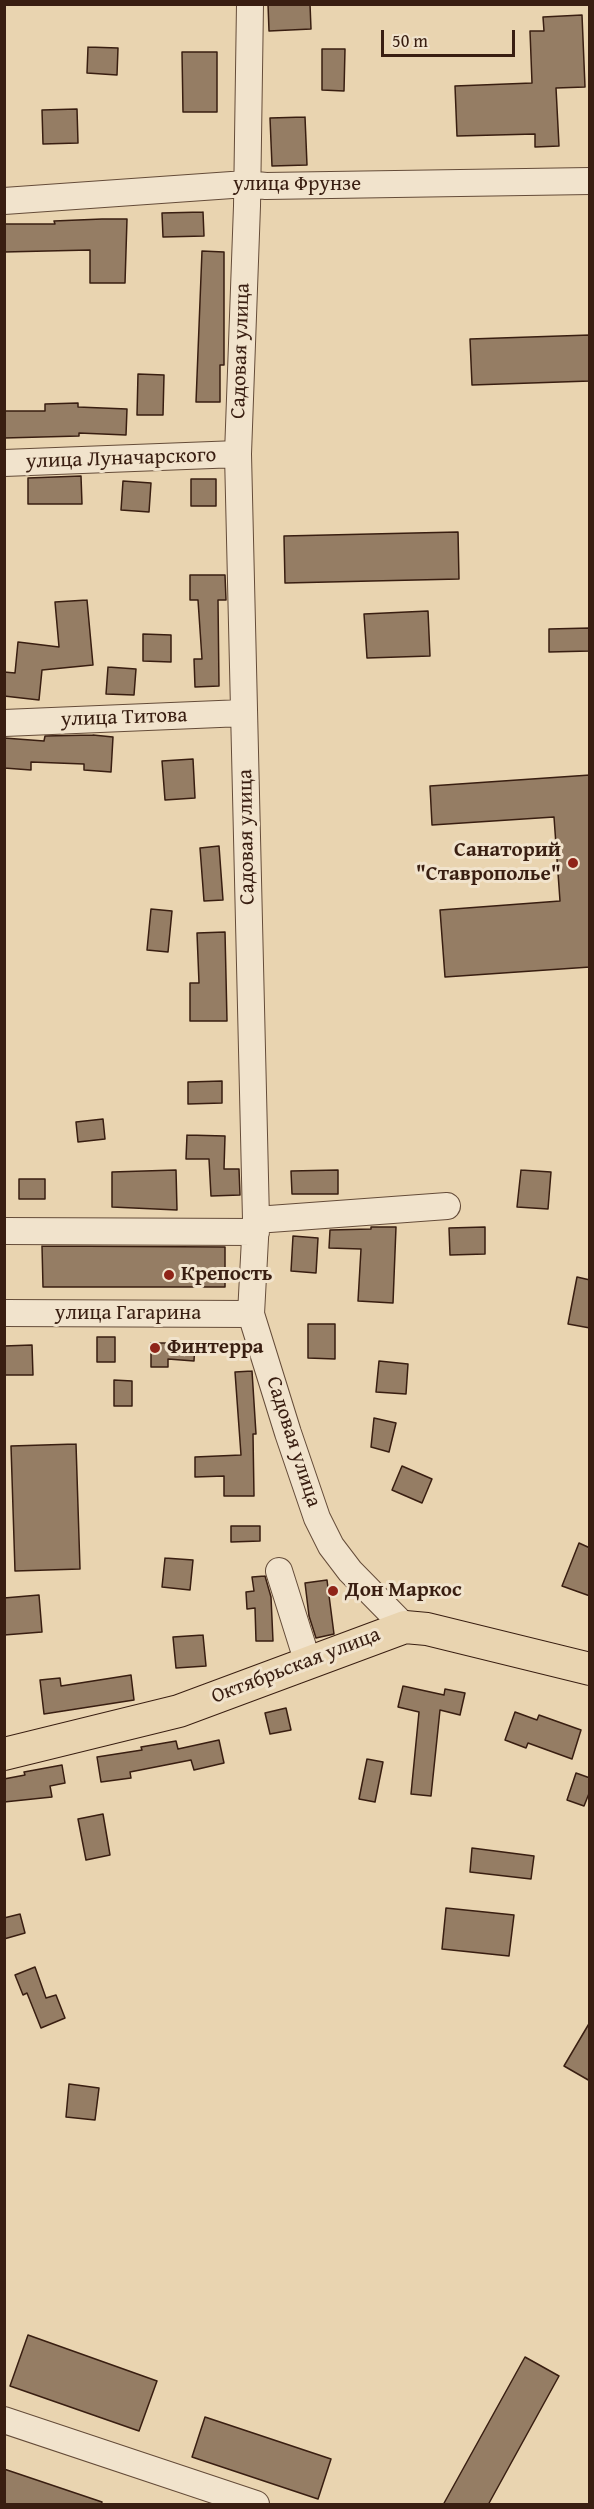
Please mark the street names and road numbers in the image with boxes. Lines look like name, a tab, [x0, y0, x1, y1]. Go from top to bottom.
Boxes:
street label: улица Фрунзе	[233, 172, 361, 198]
street label: Садовая улица	[226, 283, 256, 419]
street label: улица Луначарского	[25, 443, 217, 475]
street label: улица Титова	[60, 703, 188, 733]
street label: Садовая улица	[233, 769, 261, 905]
street label: улица Гагарина	[55, 1301, 201, 1327]
street label: Садовая улица	[260, 1374, 326, 1510]
street label: Октябрьская улица	[208, 1622, 384, 1710]

